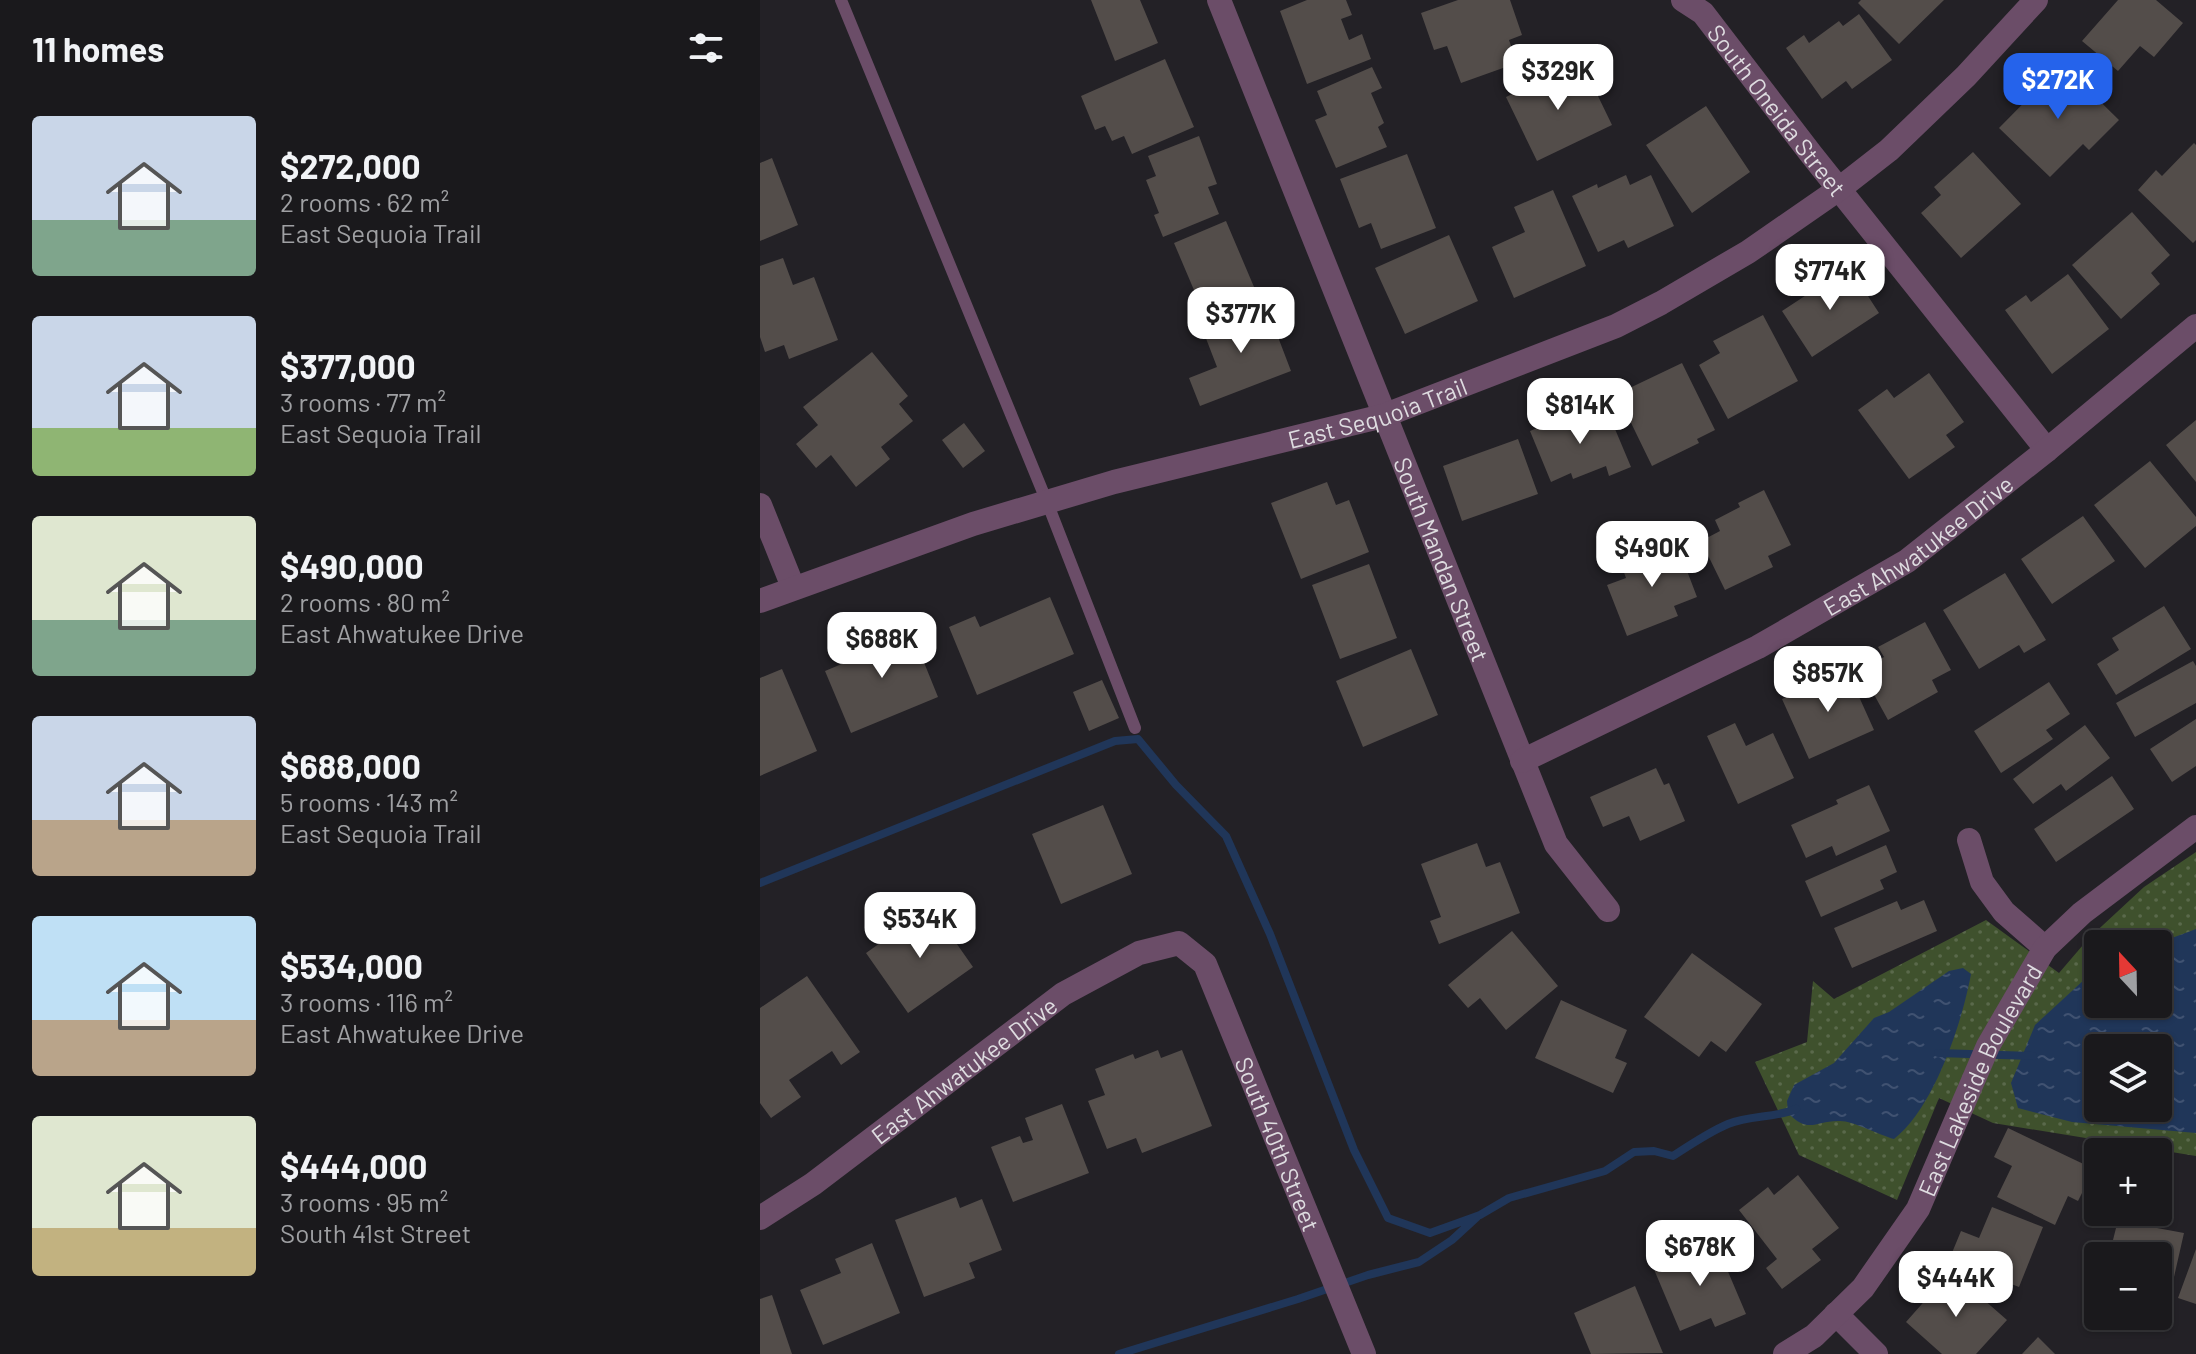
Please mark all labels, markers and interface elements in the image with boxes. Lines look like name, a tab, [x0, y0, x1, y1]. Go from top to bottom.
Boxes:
street label: South Oneida Street	[1702, 18, 1853, 201]
icon: filters	[684, 26, 728, 70]
text: 11 homes	[32, 28, 164, 69]
pin: $329K	[1502, 44, 1614, 112]
pin: $272K	[2002, 53, 2114, 121]
text: $329K	[1521, 54, 1595, 85]
text: $272K	[2021, 63, 2095, 94]
text: $272,000	[280, 145, 421, 186]
icon: home	[96, 148, 192, 244]
text: 2 rooms · 62 m²	[280, 186, 449, 217]
text: East Sequoia Trail	[280, 217, 482, 248]
pin: $774K	[1774, 244, 1886, 312]
text: $774K	[1794, 254, 1866, 285]
pin: $377K	[1185, 287, 1297, 355]
text: $377K	[1206, 297, 1276, 328]
text: $377,000	[280, 345, 416, 386]
icon: home	[96, 348, 192, 444]
street label: East Sequoia Trail	[1285, 371, 1471, 453]
pin: $814K	[1524, 378, 1636, 446]
text: 3 rooms · 77 m²	[280, 386, 446, 417]
text: $814K	[1545, 388, 1615, 419]
text: East Sequoia Trail	[280, 417, 482, 448]
street label: South Mandan Street	[1388, 453, 1496, 665]
street label: East Ahwatukee Drive	[1818, 468, 2018, 621]
pin: $490K	[1596, 521, 1708, 589]
text: $490K	[1614, 531, 1690, 562]
text: $490,000	[280, 545, 424, 586]
icon: home	[96, 548, 192, 644]
text: 2 rooms · 80 m²	[280, 586, 450, 617]
pin: $688K	[826, 612, 938, 680]
text: East Ahwatukee Drive	[280, 617, 524, 648]
text: $688K	[845, 622, 919, 653]
pin: $857K	[1772, 646, 1884, 714]
text: $857K	[1792, 656, 1864, 687]
text: $688,000	[280, 745, 421, 786]
icon: home	[96, 748, 192, 844]
text: 5 rooms · 143 m²	[280, 786, 458, 817]
text: East Sequoia Trail	[280, 817, 482, 848]
pin: $534K	[864, 892, 976, 960]
text: $534K	[883, 902, 957, 933]
north arrow	[2084, 930, 2172, 1018]
map controls	[2084, 930, 2172, 1330]
text: $534,000	[280, 945, 423, 986]
icon: home	[96, 948, 192, 1044]
street label: East Lakeside Boulevard	[1911, 958, 2047, 1200]
text: 3 rooms · 116 m²	[280, 986, 453, 1017]
street label: East Ahwatukee Drive	[865, 990, 1062, 1149]
text: East Ahwatukee Drive	[280, 1017, 524, 1048]
button: layers	[2084, 1034, 2172, 1122]
street label: South 40th Street	[1230, 1052, 1327, 1235]
button: +	[2084, 1138, 2172, 1226]
text: $444,000	[280, 1145, 427, 1186]
icon: home	[96, 1148, 192, 1244]
text: 3 rooms · 95 m²	[280, 1186, 448, 1217]
text: South 41st Street	[280, 1217, 471, 1248]
pin: $678K	[1644, 1220, 1756, 1288]
text: $678K	[1664, 1230, 1736, 1261]
button: −	[2084, 1242, 2172, 1330]
pin: $444K	[1900, 1251, 2012, 1319]
text: $444K	[1917, 1261, 1995, 1292]

